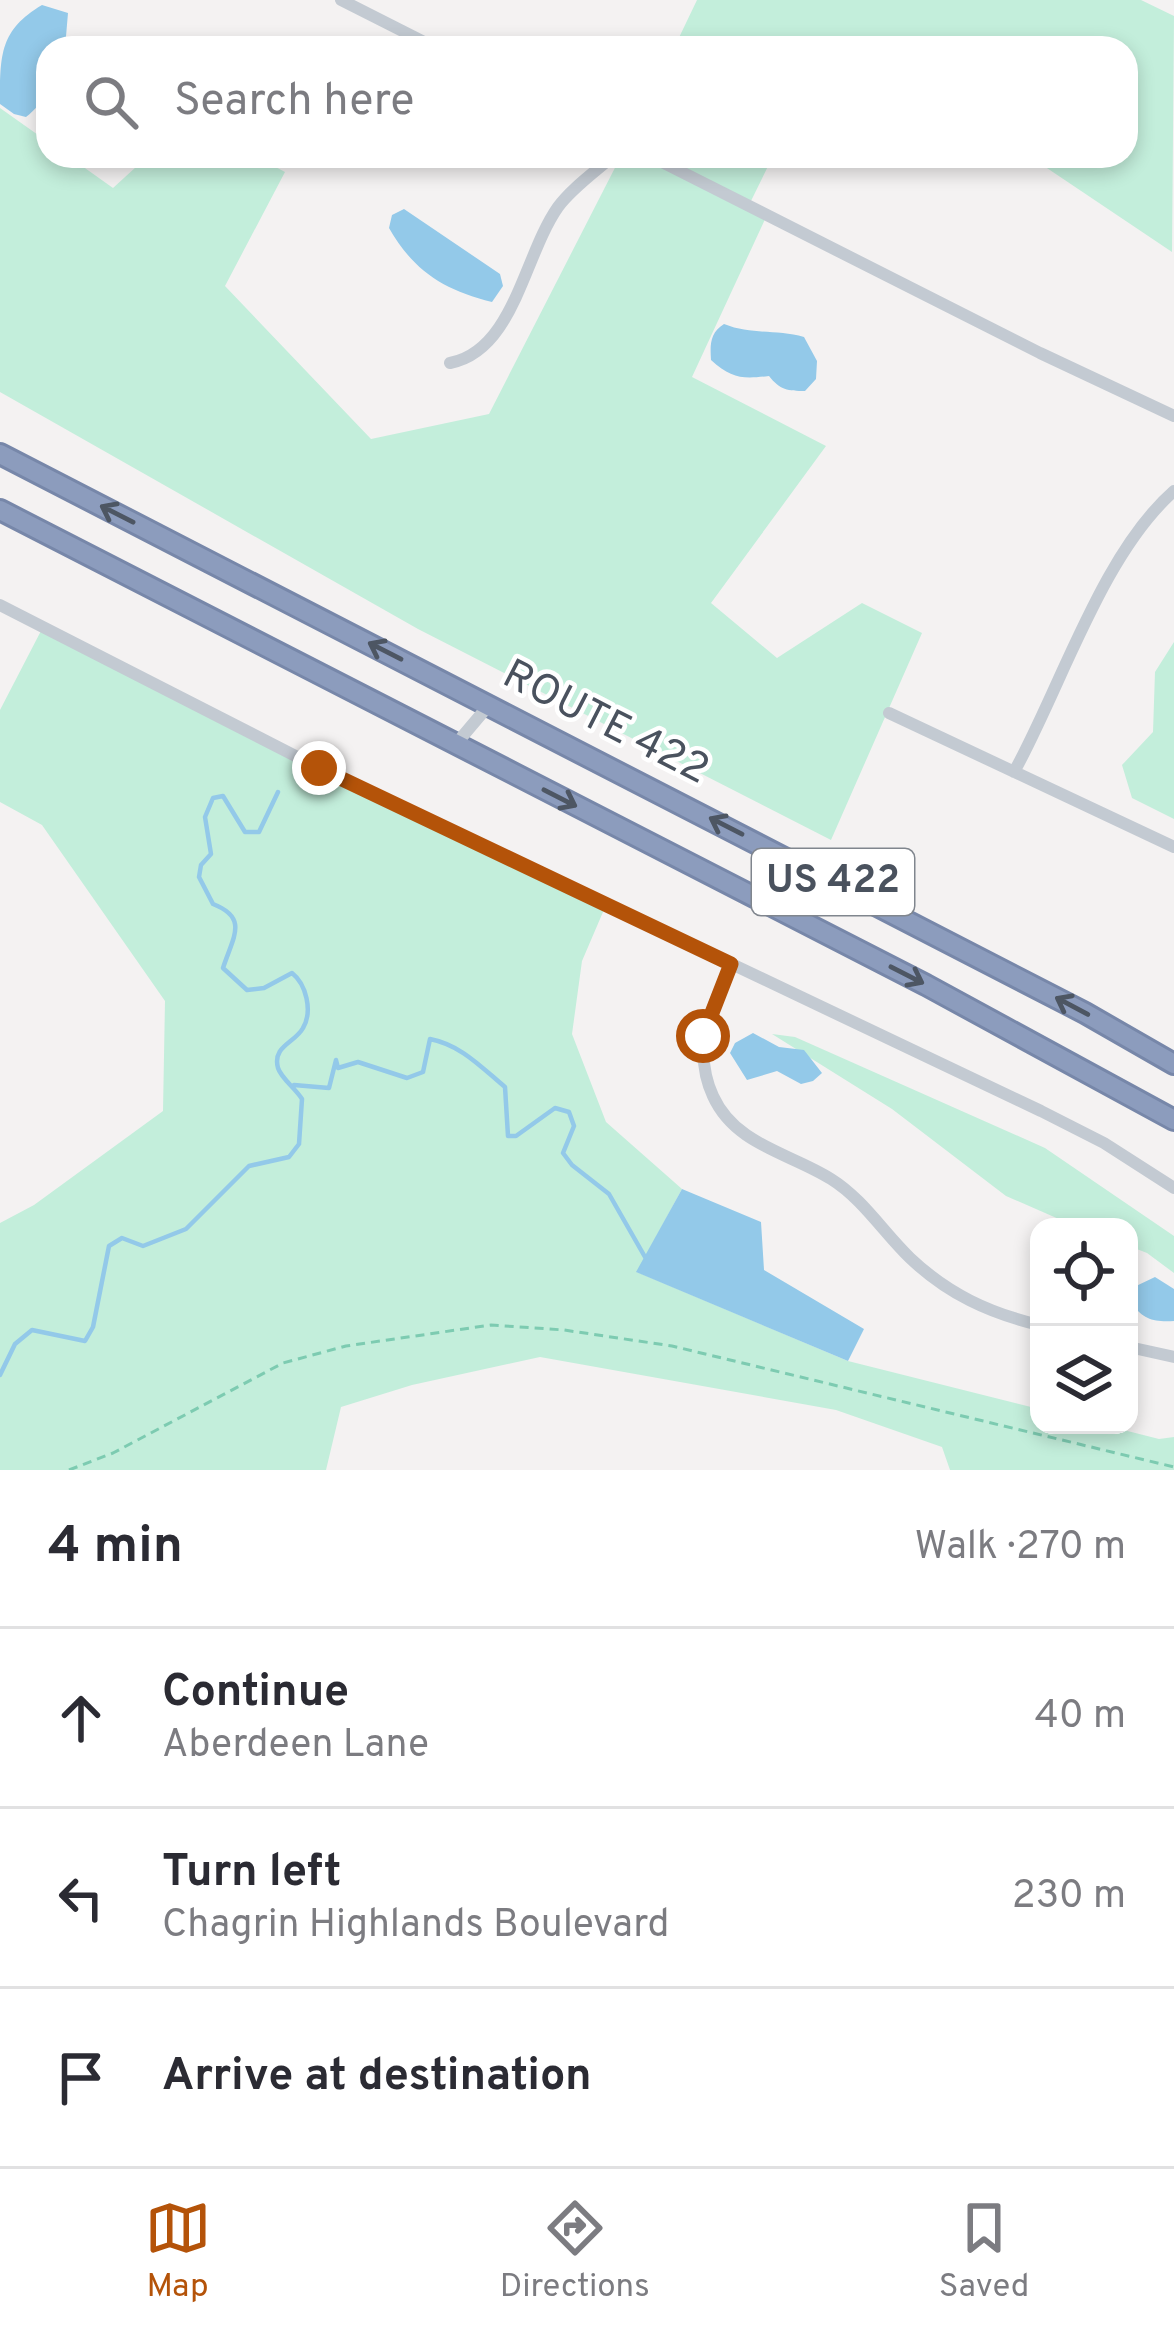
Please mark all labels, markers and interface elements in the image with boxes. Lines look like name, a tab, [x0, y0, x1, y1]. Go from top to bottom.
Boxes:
search box	[36, 36, 1138, 168]
icon: search	[78, 69, 144, 135]
text: Search here	[174, 74, 414, 131]
one-way arrow	[100, 501, 136, 524]
one-way arrow	[368, 639, 403, 662]
street label: ROUTE 422	[493, 649, 717, 799]
route end	[292, 741, 346, 795]
one-way arrow	[541, 788, 577, 811]
one-way arrow	[709, 814, 745, 837]
road number: US 422	[752, 849, 914, 915]
one-way arrow	[889, 965, 924, 988]
one-way arrow	[1056, 994, 1091, 1017]
route start	[676, 1009, 730, 1063]
map controls	[1030, 1218, 1138, 1434]
button: locate	[1030, 1218, 1138, 1326]
button: layers	[1030, 1326, 1138, 1434]
text: 4 min	[48, 1516, 183, 1581]
text: Walk · 270 m	[915, 1524, 1126, 1573]
text: Continue	[162, 1665, 349, 1722]
icon: ahead	[48, 1685, 114, 1751]
text: 40 m	[1035, 1693, 1126, 1742]
text: Aberdeen Lane	[162, 1722, 429, 1771]
text: Turn left	[162, 1845, 341, 1902]
icon: left	[48, 1865, 114, 1931]
text: 230 m	[1012, 1873, 1126, 1922]
text: Chagrin Highlands Boulevard	[162, 1902, 669, 1951]
icon: arrive	[48, 2045, 114, 2111]
text: Arrive at destination	[162, 2049, 592, 2106]
tab: Map	[145, 2195, 211, 2309]
tab: Directions	[500, 2195, 650, 2309]
tab: Saved	[939, 2195, 1029, 2309]

